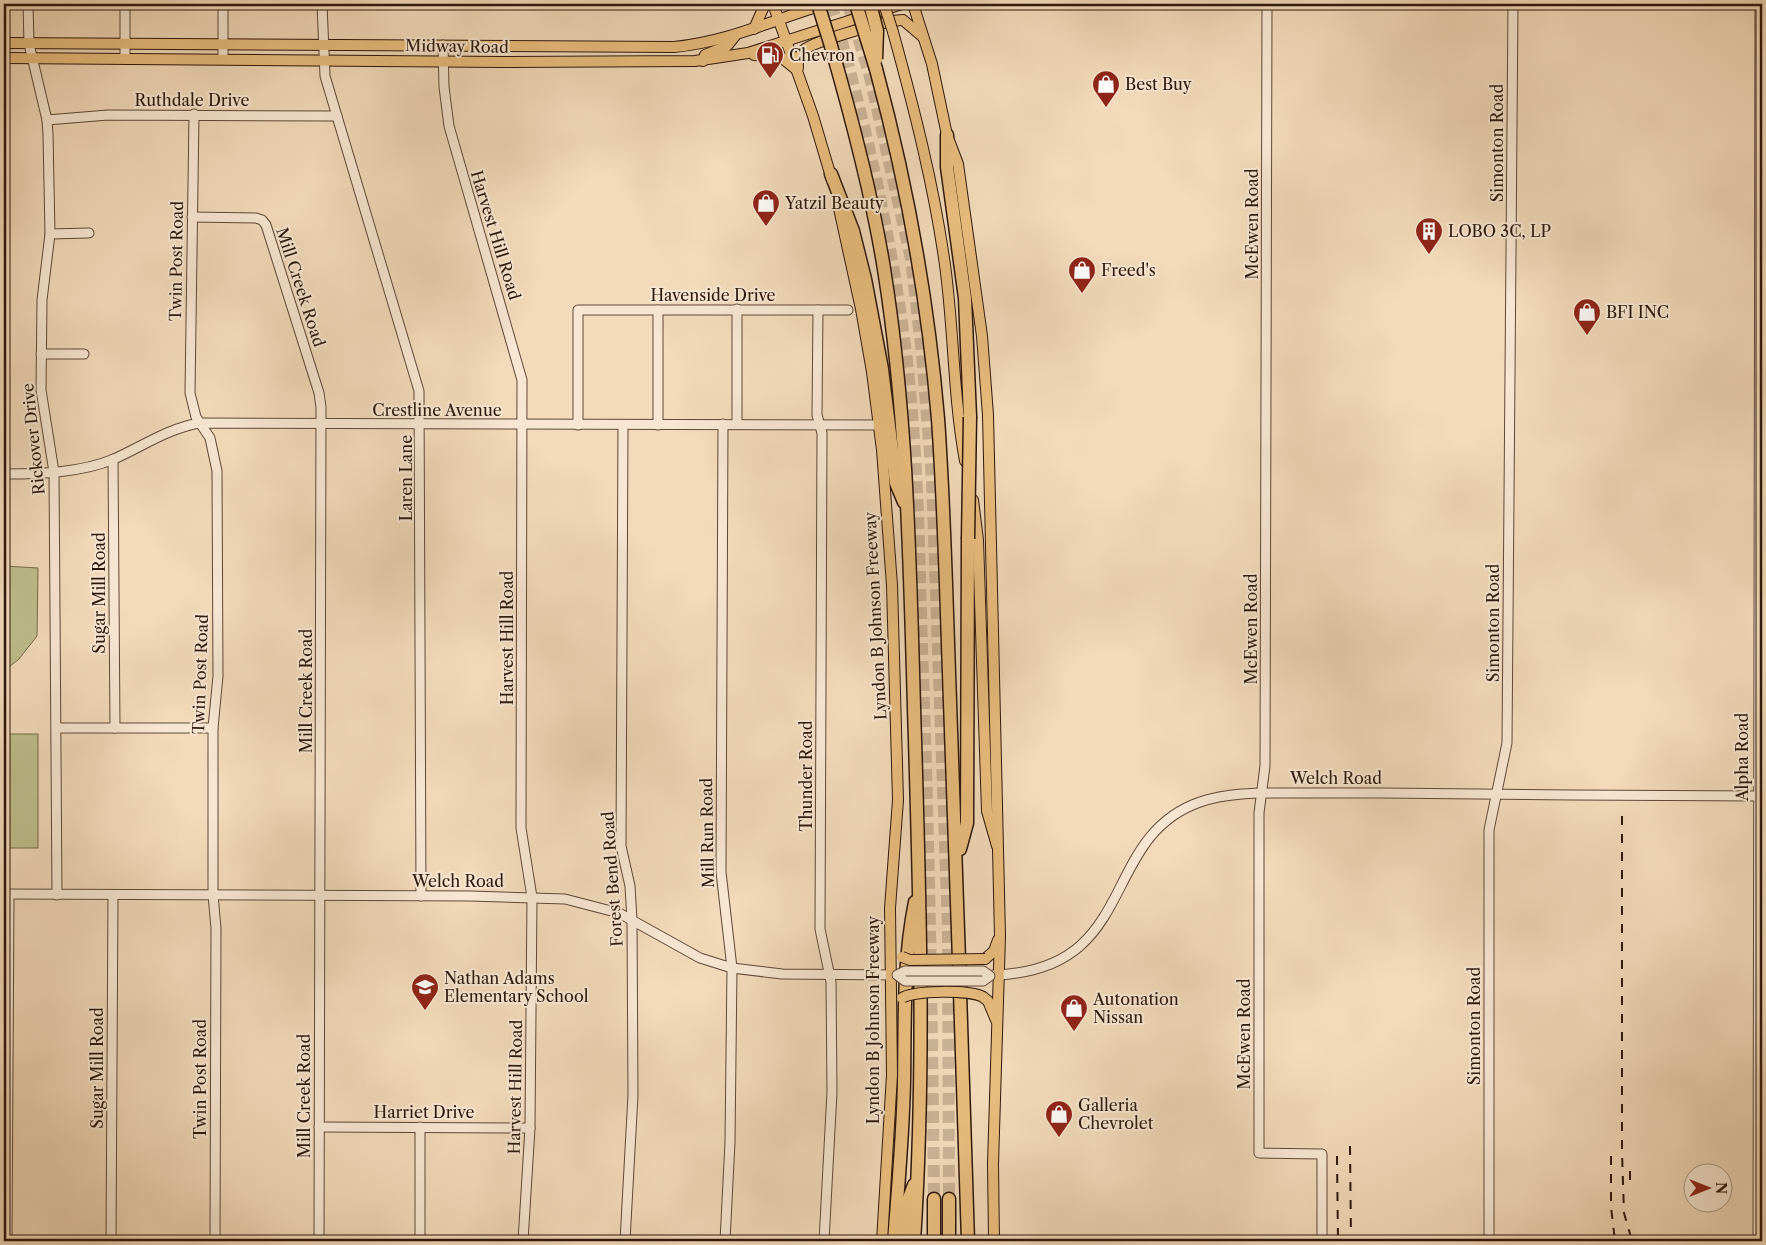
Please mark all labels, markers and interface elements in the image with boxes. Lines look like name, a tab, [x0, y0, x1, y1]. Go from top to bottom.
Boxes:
street label: Midway Road	[405, 35, 509, 57]
fuel station icon: Chevron	[755, 40, 785, 79]
place label: Chevron	[789, 45, 855, 65]
shop icon: Best Buy	[1091, 69, 1121, 108]
place label: Best Buy	[1125, 74, 1193, 94]
street label: Simonton Road	[1487, 84, 1507, 202]
street label: Ruthdale Drive	[135, 90, 250, 110]
street label: Harvest Hill Road	[467, 168, 525, 303]
street label: McEwen Road	[1242, 168, 1262, 279]
shop icon: Yatzil Beauty	[751, 188, 781, 227]
place label: Yatzil Beauty	[784, 193, 885, 213]
street label: Twin Post Road	[165, 201, 187, 321]
building icon: LOBO 3C, LP	[1414, 216, 1444, 255]
place label: LOBO 3C, LP	[1448, 221, 1551, 241]
street label: Mill Creek Road	[272, 225, 330, 349]
shop icon: Freed's	[1067, 255, 1097, 294]
place label: Freed's	[1101, 260, 1156, 280]
street label: Havenside Drive	[650, 285, 776, 305]
shop icon: BFI INC	[1572, 297, 1602, 336]
place label: BFI INC	[1606, 302, 1669, 322]
street label: Rickover Drive	[17, 382, 49, 496]
street label: Crestline Avenue	[372, 400, 502, 420]
street label: Laren Lane	[396, 435, 416, 521]
street label: Lyndon B Johnson Freeway	[860, 510, 890, 721]
street label: Sugar Mill Road	[89, 532, 109, 654]
street label: Simonton Road	[1483, 564, 1503, 682]
street label: Harvest Hill Road	[497, 570, 517, 705]
street label: McEwen Road	[1241, 573, 1261, 684]
street label: Twin Post Road	[188, 613, 212, 734]
street label: Mill Creek Road	[296, 629, 316, 753]
street label: Alpha Road	[1732, 712, 1752, 802]
street label: Thunder Road	[796, 720, 816, 831]
street label: Welch Road	[1289, 768, 1382, 788]
street label: Mill Run Road	[696, 777, 718, 888]
street label: Forest Bend Road	[597, 810, 627, 947]
street label: Welch Road	[411, 871, 504, 891]
street label: Lyndon B Johnson Freeway	[863, 915, 883, 1124]
street label: Simonton Road	[1464, 967, 1484, 1085]
place label: Nathan Adams Elementary School	[444, 968, 589, 1006]
school or university icon: Nathan Adams Elementary School	[410, 972, 440, 1011]
street label: McEwen Road	[1234, 978, 1254, 1089]
place label: Autonation Nissan	[1092, 989, 1179, 1027]
shop icon: Autonation Nissan	[1059, 993, 1089, 1032]
street label: Sugar Mill Road	[87, 1007, 107, 1129]
street label: Twin Post Road	[190, 1019, 210, 1139]
street label: Harvest Hill Road	[504, 1019, 526, 1154]
street label: Mill Creek Road	[294, 1034, 314, 1158]
place label: Galleria Chevrolet	[1078, 1095, 1154, 1133]
shop icon: Galleria Chevrolet	[1044, 1099, 1074, 1138]
street label: Harriet Drive	[374, 1102, 474, 1122]
north arrow	[1684, 1162, 1734, 1212]
text: N	[1712, 1182, 1730, 1194]

